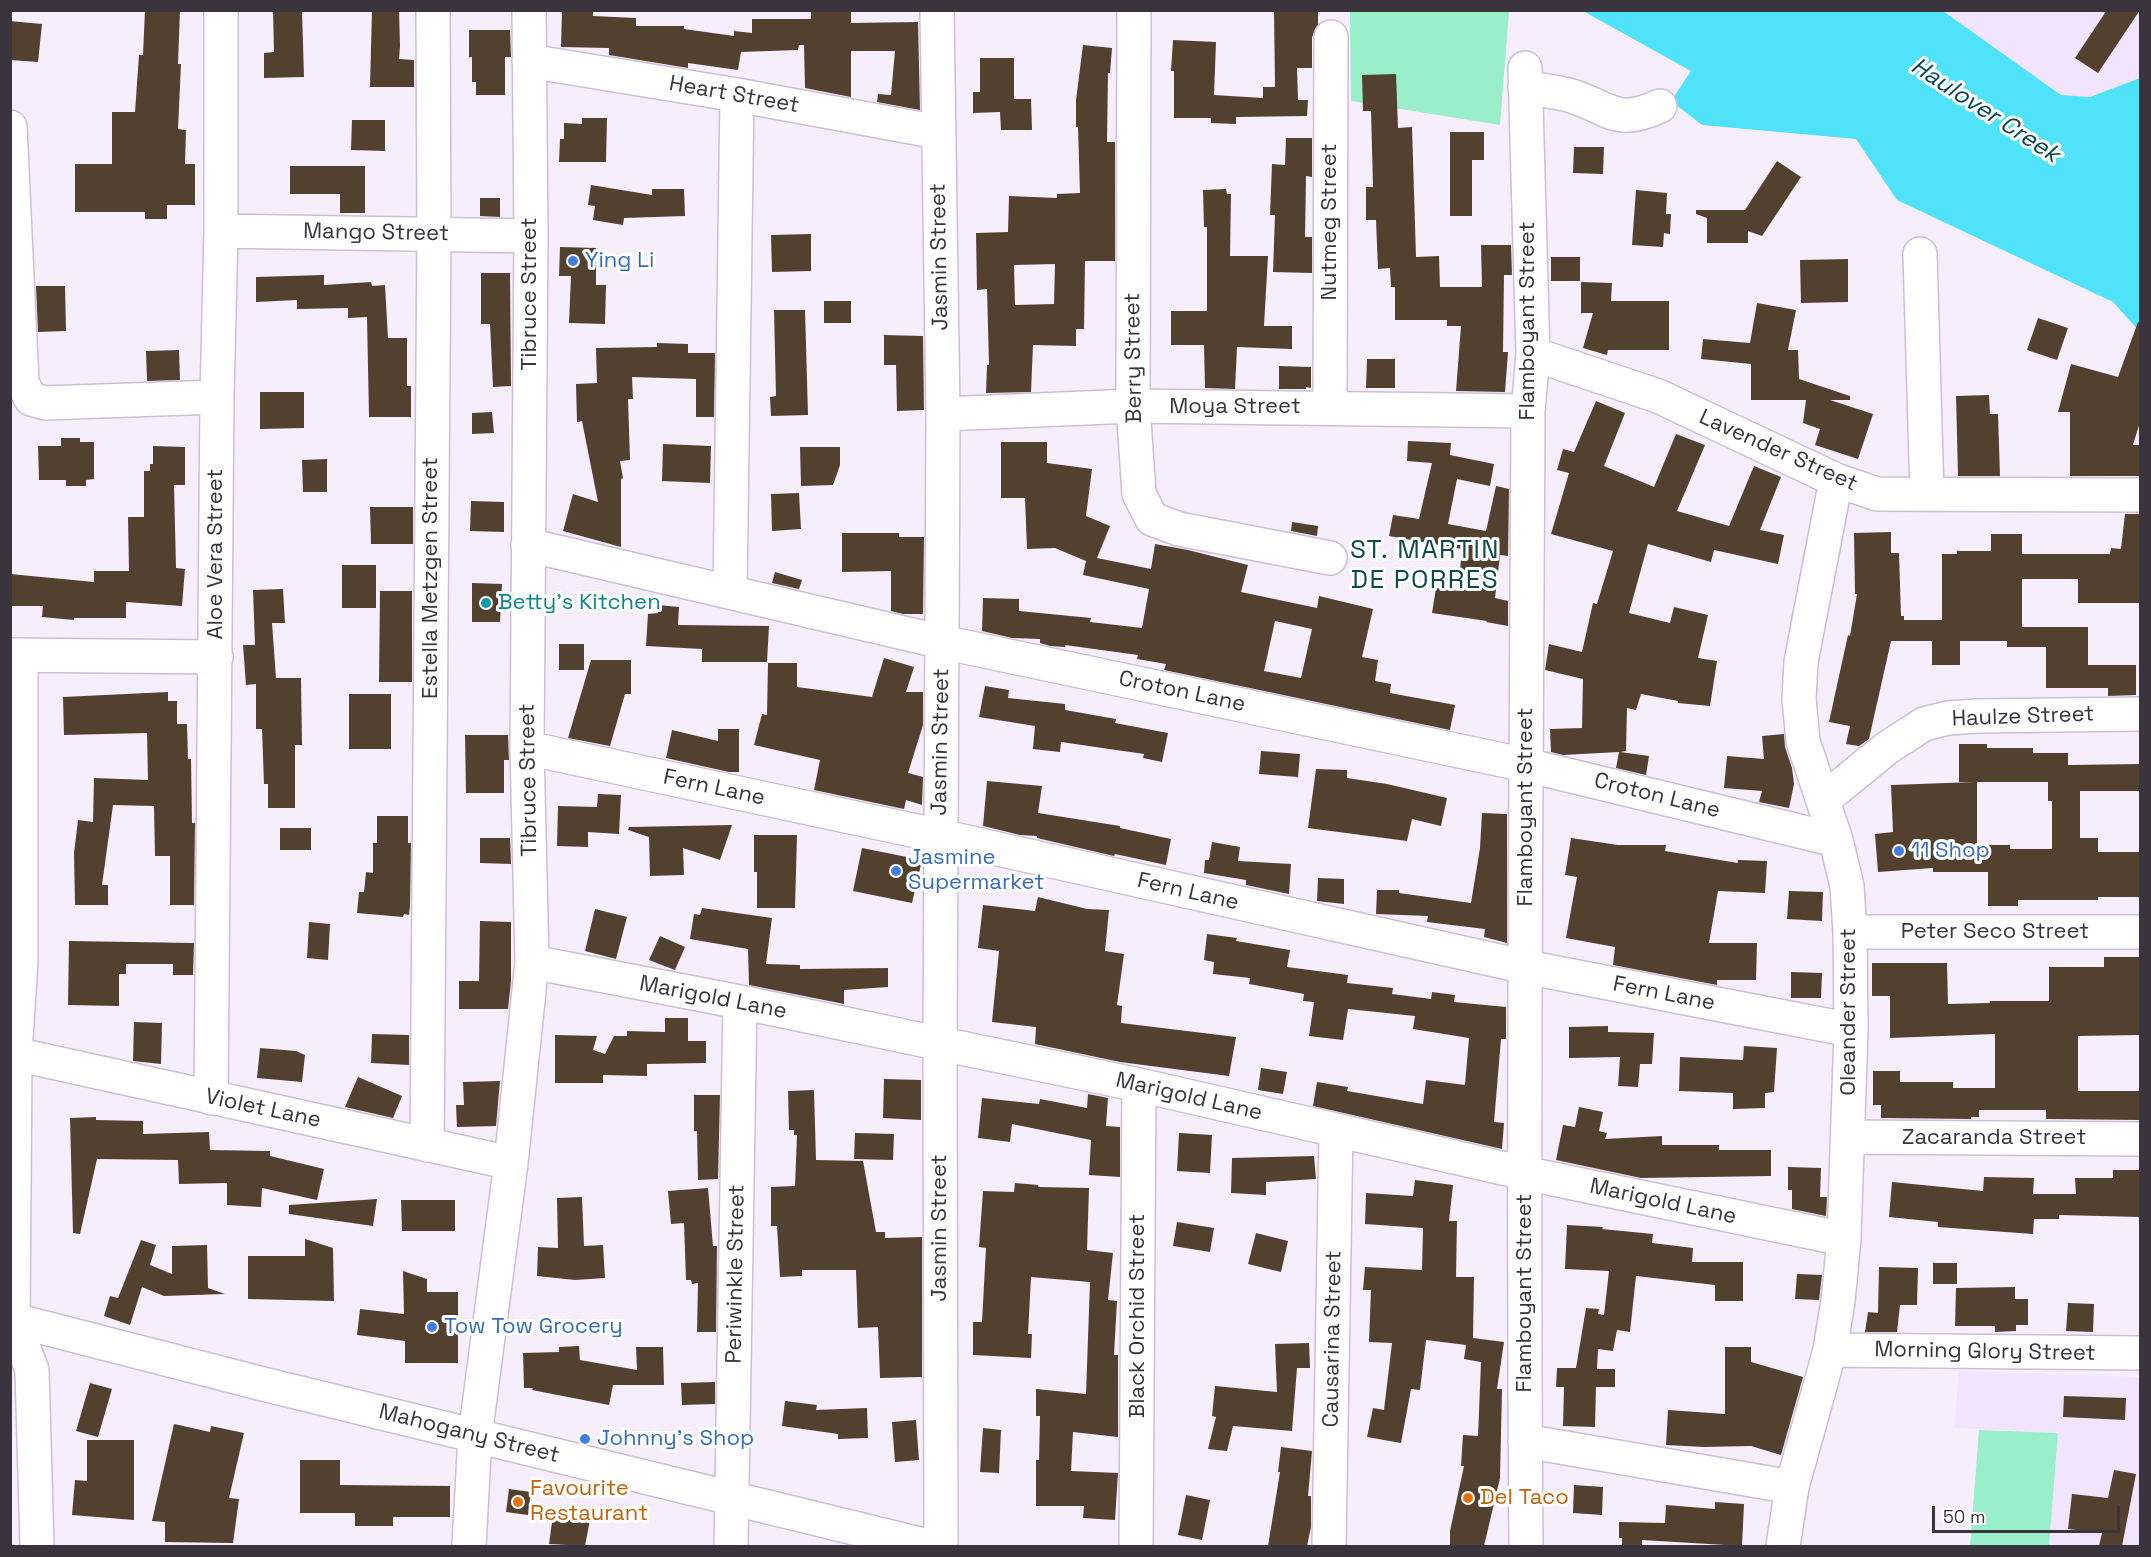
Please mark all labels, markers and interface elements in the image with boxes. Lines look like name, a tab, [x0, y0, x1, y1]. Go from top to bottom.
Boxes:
water label: Haulover Creek	[1905, 52, 2065, 170]
street label: Heart Street	[667, 71, 801, 119]
street label: Nutmeg Street	[1317, 143, 1343, 301]
street label: Jasmin Street	[926, 183, 954, 331]
street label: Tibruce Street	[517, 217, 543, 371]
street label: Mango Street	[303, 219, 449, 247]
street label: Flamboyant Street	[1515, 222, 1541, 420]
place label: Ying Li	[585, 248, 654, 274]
marker: Ying Li	[566, 254, 580, 268]
street label: Berry Street	[1120, 293, 1148, 423]
street label: Moya Street	[1169, 394, 1301, 420]
street label: Lavender Street	[1695, 404, 1861, 498]
street label: Estella Metzgen Street	[418, 457, 444, 699]
street label: Aloe Vera Street	[203, 469, 229, 639]
district label: ST. MARTIN DE PORRES	[1350, 535, 1500, 596]
place label: Betty's Kitchen	[498, 590, 661, 616]
marker: Betty's Kitchen	[479, 596, 493, 610]
street label: Croton Lane	[1116, 666, 1248, 718]
street label: Jasmin Street	[927, 668, 955, 816]
street label: Haulze Street	[1951, 701, 2095, 733]
street label: Tibruce Street	[514, 703, 544, 857]
street label: Flamboyant Street	[1513, 708, 1539, 906]
street label: Fern Lane	[661, 764, 767, 812]
street label: Croton Lane	[1591, 768, 1723, 824]
place label: 11 Shop	[1911, 838, 1990, 864]
marker: 11 Shop	[1892, 844, 1906, 858]
place label: Jasmine Supermarket	[908, 845, 1044, 896]
marker: Jasmine Supermarket	[889, 864, 903, 878]
street label: Fern Lane	[1135, 868, 1241, 916]
street label: Peter Seco Street	[1901, 919, 2089, 945]
street label: Oleander Street	[1836, 928, 1862, 1096]
street label: Marigold Lane	[637, 971, 789, 1025]
street label: Fern Lane	[1611, 971, 1717, 1017]
street label: Marigold Lane	[1113, 1067, 1265, 1127]
street label: Violet Lane	[203, 1084, 323, 1134]
street label: Zacaranda Street	[1902, 1125, 2086, 1151]
street label: Jasmin Street	[927, 1154, 953, 1302]
street label: Marigold Lane	[1587, 1174, 1739, 1230]
street label: Periwinkle Street	[721, 1184, 751, 1364]
street label: Flamboyant Street	[1512, 1194, 1538, 1392]
street label: Black Orchid Street	[1125, 1214, 1151, 1418]
street label: Causarina Street	[1318, 1250, 1348, 1428]
place label: Tow Tow Grocery	[444, 1314, 623, 1340]
marker: Tow Tow Grocery	[425, 1320, 439, 1334]
street label: Morning Glory Street	[1874, 1337, 2096, 1367]
street label: Mahogany Street	[376, 1399, 562, 1469]
place label: Johnny's Shop	[597, 1426, 754, 1452]
marker: Johnny's Shop	[578, 1432, 592, 1446]
place label: Favourite Restaurant	[530, 1476, 648, 1528]
place label: Del Taco	[1480, 1485, 1569, 1511]
marker: Del Taco	[1461, 1491, 1475, 1505]
scale bar	[1935, 1494, 2122, 1532]
marker: Favourite Restaurant	[511, 1495, 525, 1509]
text: 50 m	[1943, 1505, 1985, 1528]

